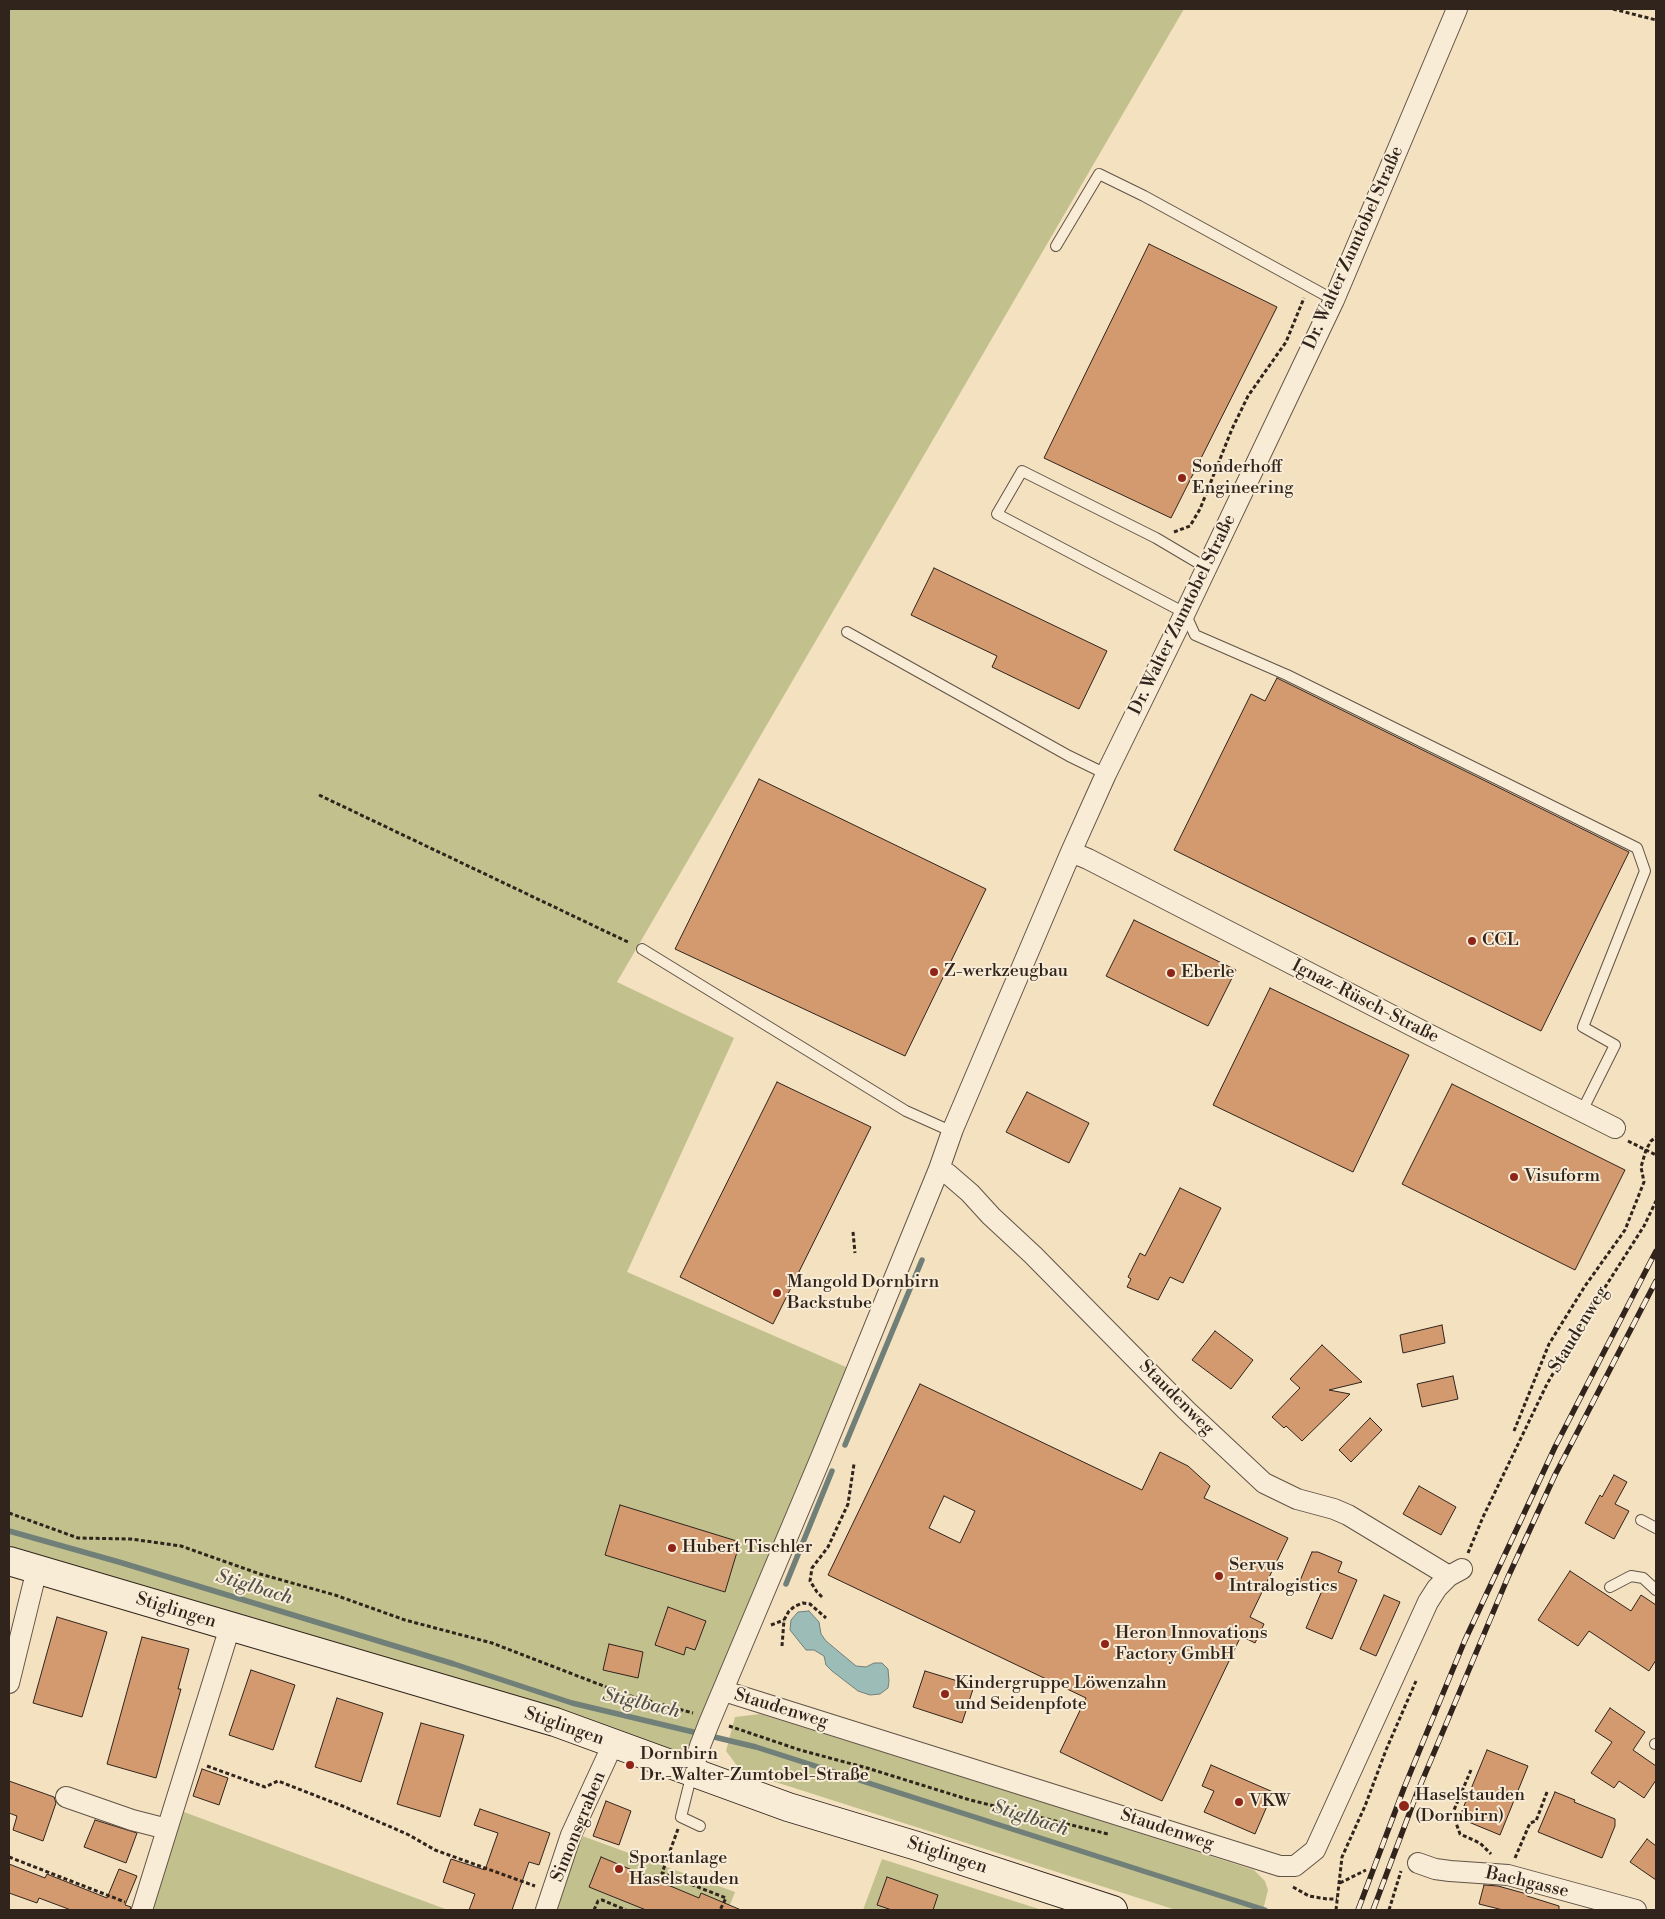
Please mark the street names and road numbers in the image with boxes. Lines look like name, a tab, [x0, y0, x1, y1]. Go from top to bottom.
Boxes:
street label: Dr. Walter Zumtobel Straße	[1299, 143, 1409, 353]
street label: Dr. Walter Zumtobel Straße	[1125, 511, 1241, 719]
street label: Ignaz-Rüsch-Straße	[1288, 956, 1442, 1048]
street label: Staudenweg	[1545, 1283, 1613, 1377]
street label: Staudenweg	[1134, 1356, 1218, 1440]
street label: Stiglingen	[133, 1589, 219, 1633]
street label: Staudenweg	[731, 1684, 831, 1734]
street label: Stiglingen	[521, 1703, 607, 1751]
street label: Simonsgraben	[547, 1769, 611, 1885]
street label: Staudenweg	[1117, 1805, 1217, 1855]
street label: Stiglingen	[904, 1833, 990, 1879]
street label: Bachgasse	[1483, 1863, 1571, 1903]

